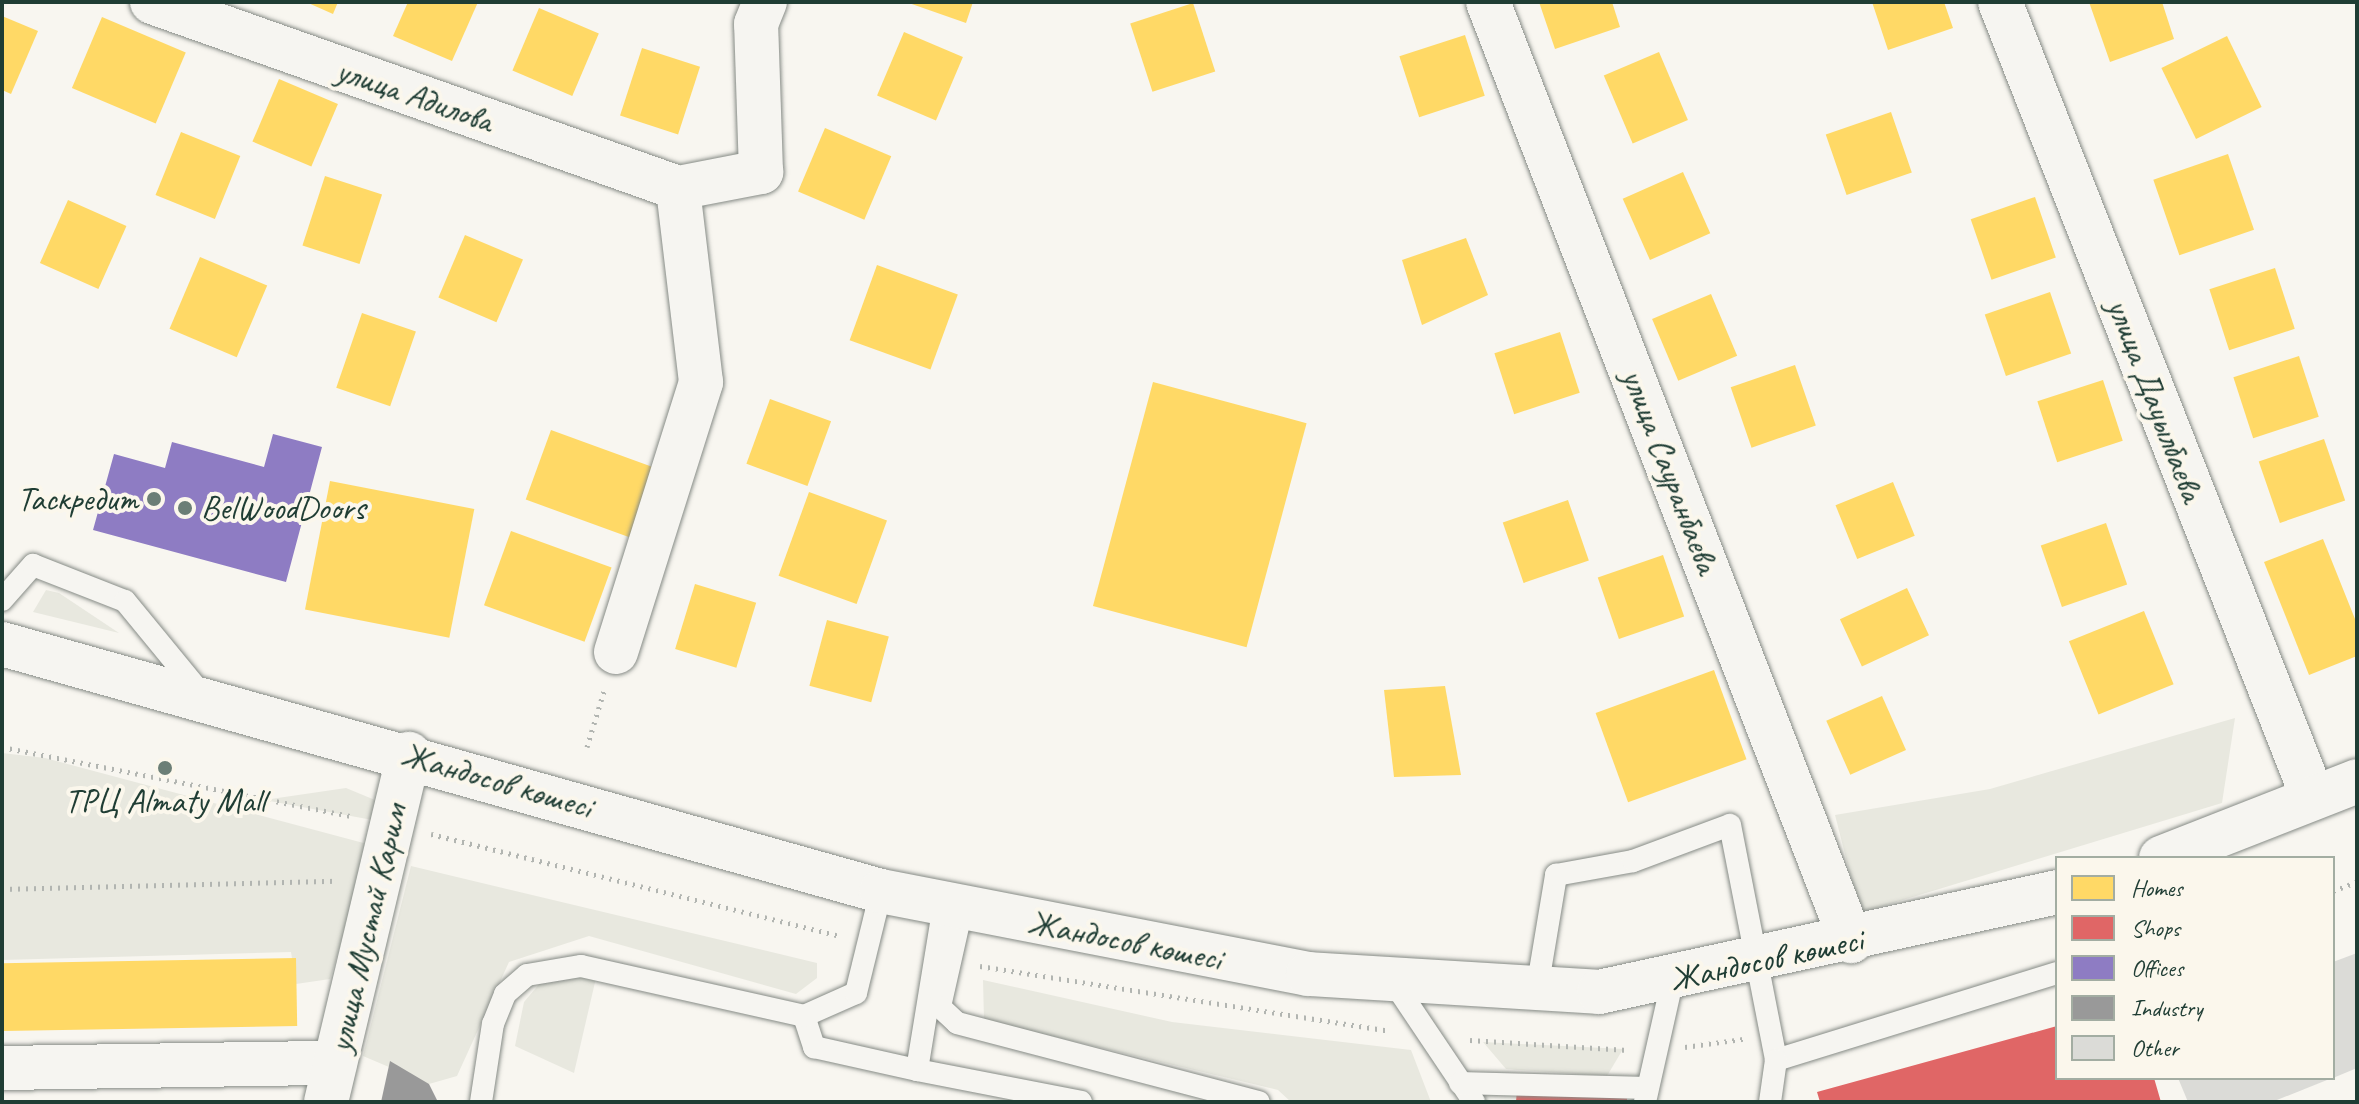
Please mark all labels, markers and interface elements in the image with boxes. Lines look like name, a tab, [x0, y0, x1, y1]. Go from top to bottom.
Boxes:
street label: улица Адилова	[332, 49, 498, 141]
street label: улица Дауылбаева	[2099, 293, 2213, 507]
street label: улица Сауранбаева	[1613, 363, 1729, 579]
place label: Таскредит	[17, 479, 138, 519]
place label: BelWoodDoors	[201, 488, 365, 528]
marker: Таскредит	[145, 490, 163, 508]
marker: BelWoodDoors	[176, 499, 194, 517]
street label: Жандосов көшесі	[397, 733, 597, 827]
marker: ТРЦ Almaty Mall	[156, 759, 174, 777]
place label: ТРЦ Almaty Mall	[64, 781, 266, 821]
street label: улица Мустай Карим	[318, 799, 416, 1057]
legend	[2055, 856, 2335, 1080]
text: Homes	[2131, 873, 2182, 903]
street label: Жандосов көшесі	[1024, 901, 1226, 979]
text: Shops	[2131, 913, 2180, 943]
street label: Жандосов көшесі	[1665, 919, 1867, 999]
text: Offices	[2131, 953, 2183, 983]
text: Industry	[2131, 993, 2202, 1023]
text: Other	[2131, 1033, 2179, 1063]

